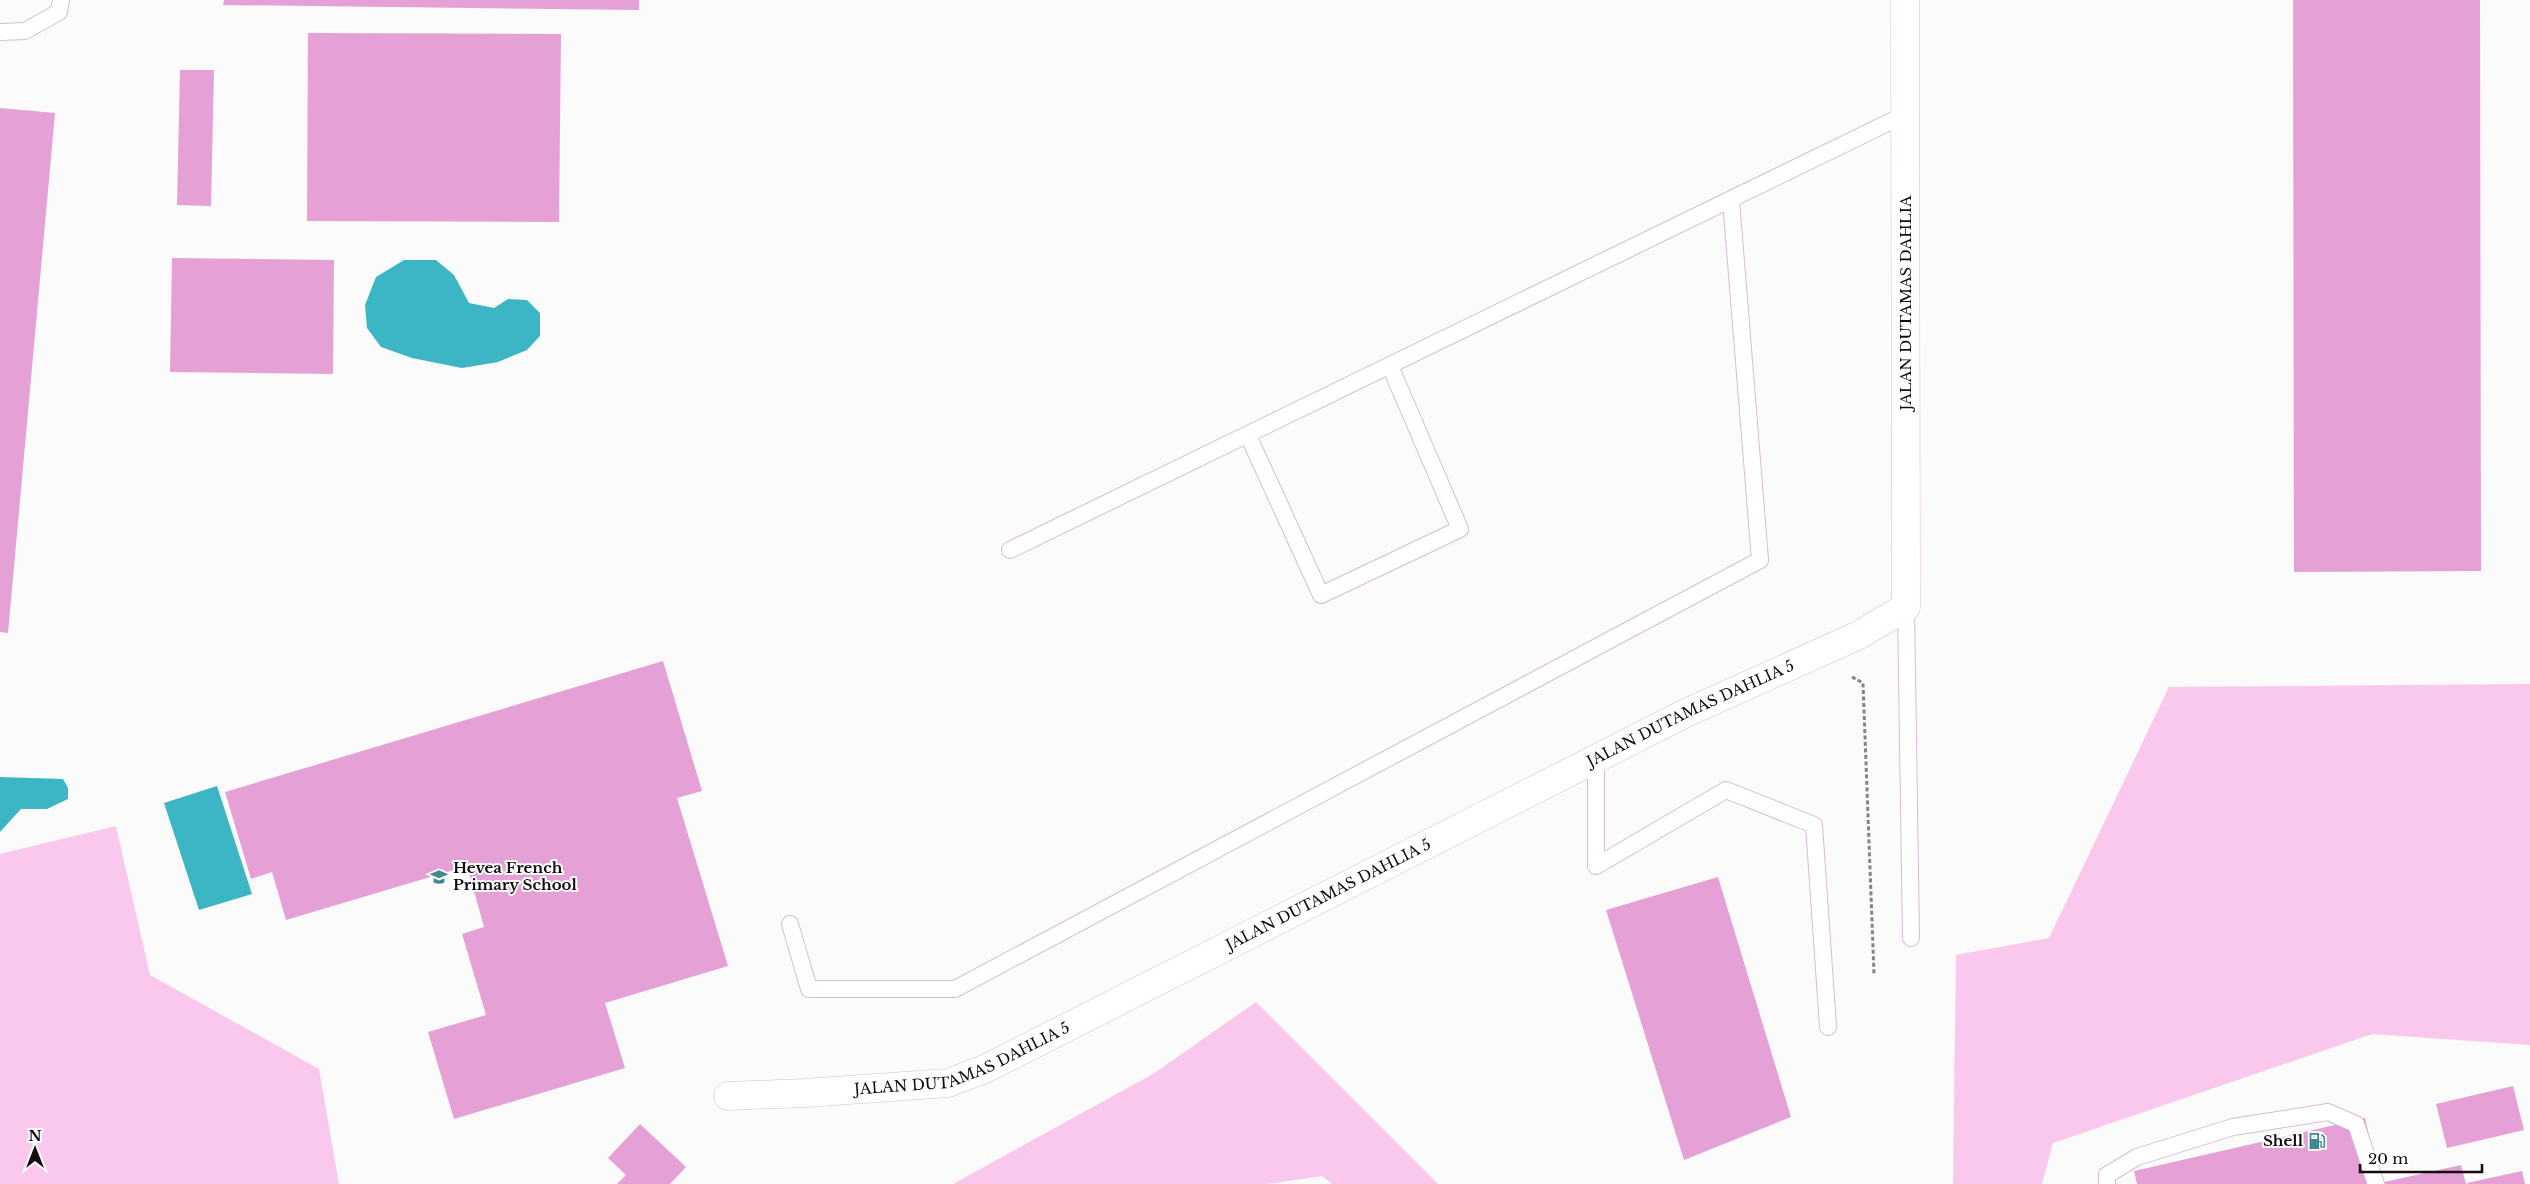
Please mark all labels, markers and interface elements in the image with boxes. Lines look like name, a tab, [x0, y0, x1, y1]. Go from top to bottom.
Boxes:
street label: JALAN DUTAMAS DAHLIA	[1896, 195, 1915, 413]
street label: JALAN DUTAMAS DAHLIA 5	[1582, 656, 1797, 772]
street label: JALAN DUTAMAS DAHLIA 5	[1221, 834, 1434, 955]
place label: Hevea French Primary School	[453, 858, 577, 894]
school or university icon: Hevea French Primary School	[429, 867, 449, 887]
street label: JALAN DUTAMAS DAHLIA 5	[851, 1018, 1073, 1099]
north arrow	[10, 1124, 60, 1174]
text: N	[28, 1127, 42, 1145]
place label: Shell	[2263, 1131, 2304, 1150]
fuel station icon: Shell	[2307, 1131, 2327, 1151]
scale bar	[2360, 1142, 2482, 1174]
text: 20 m	[2368, 1149, 2408, 1168]

